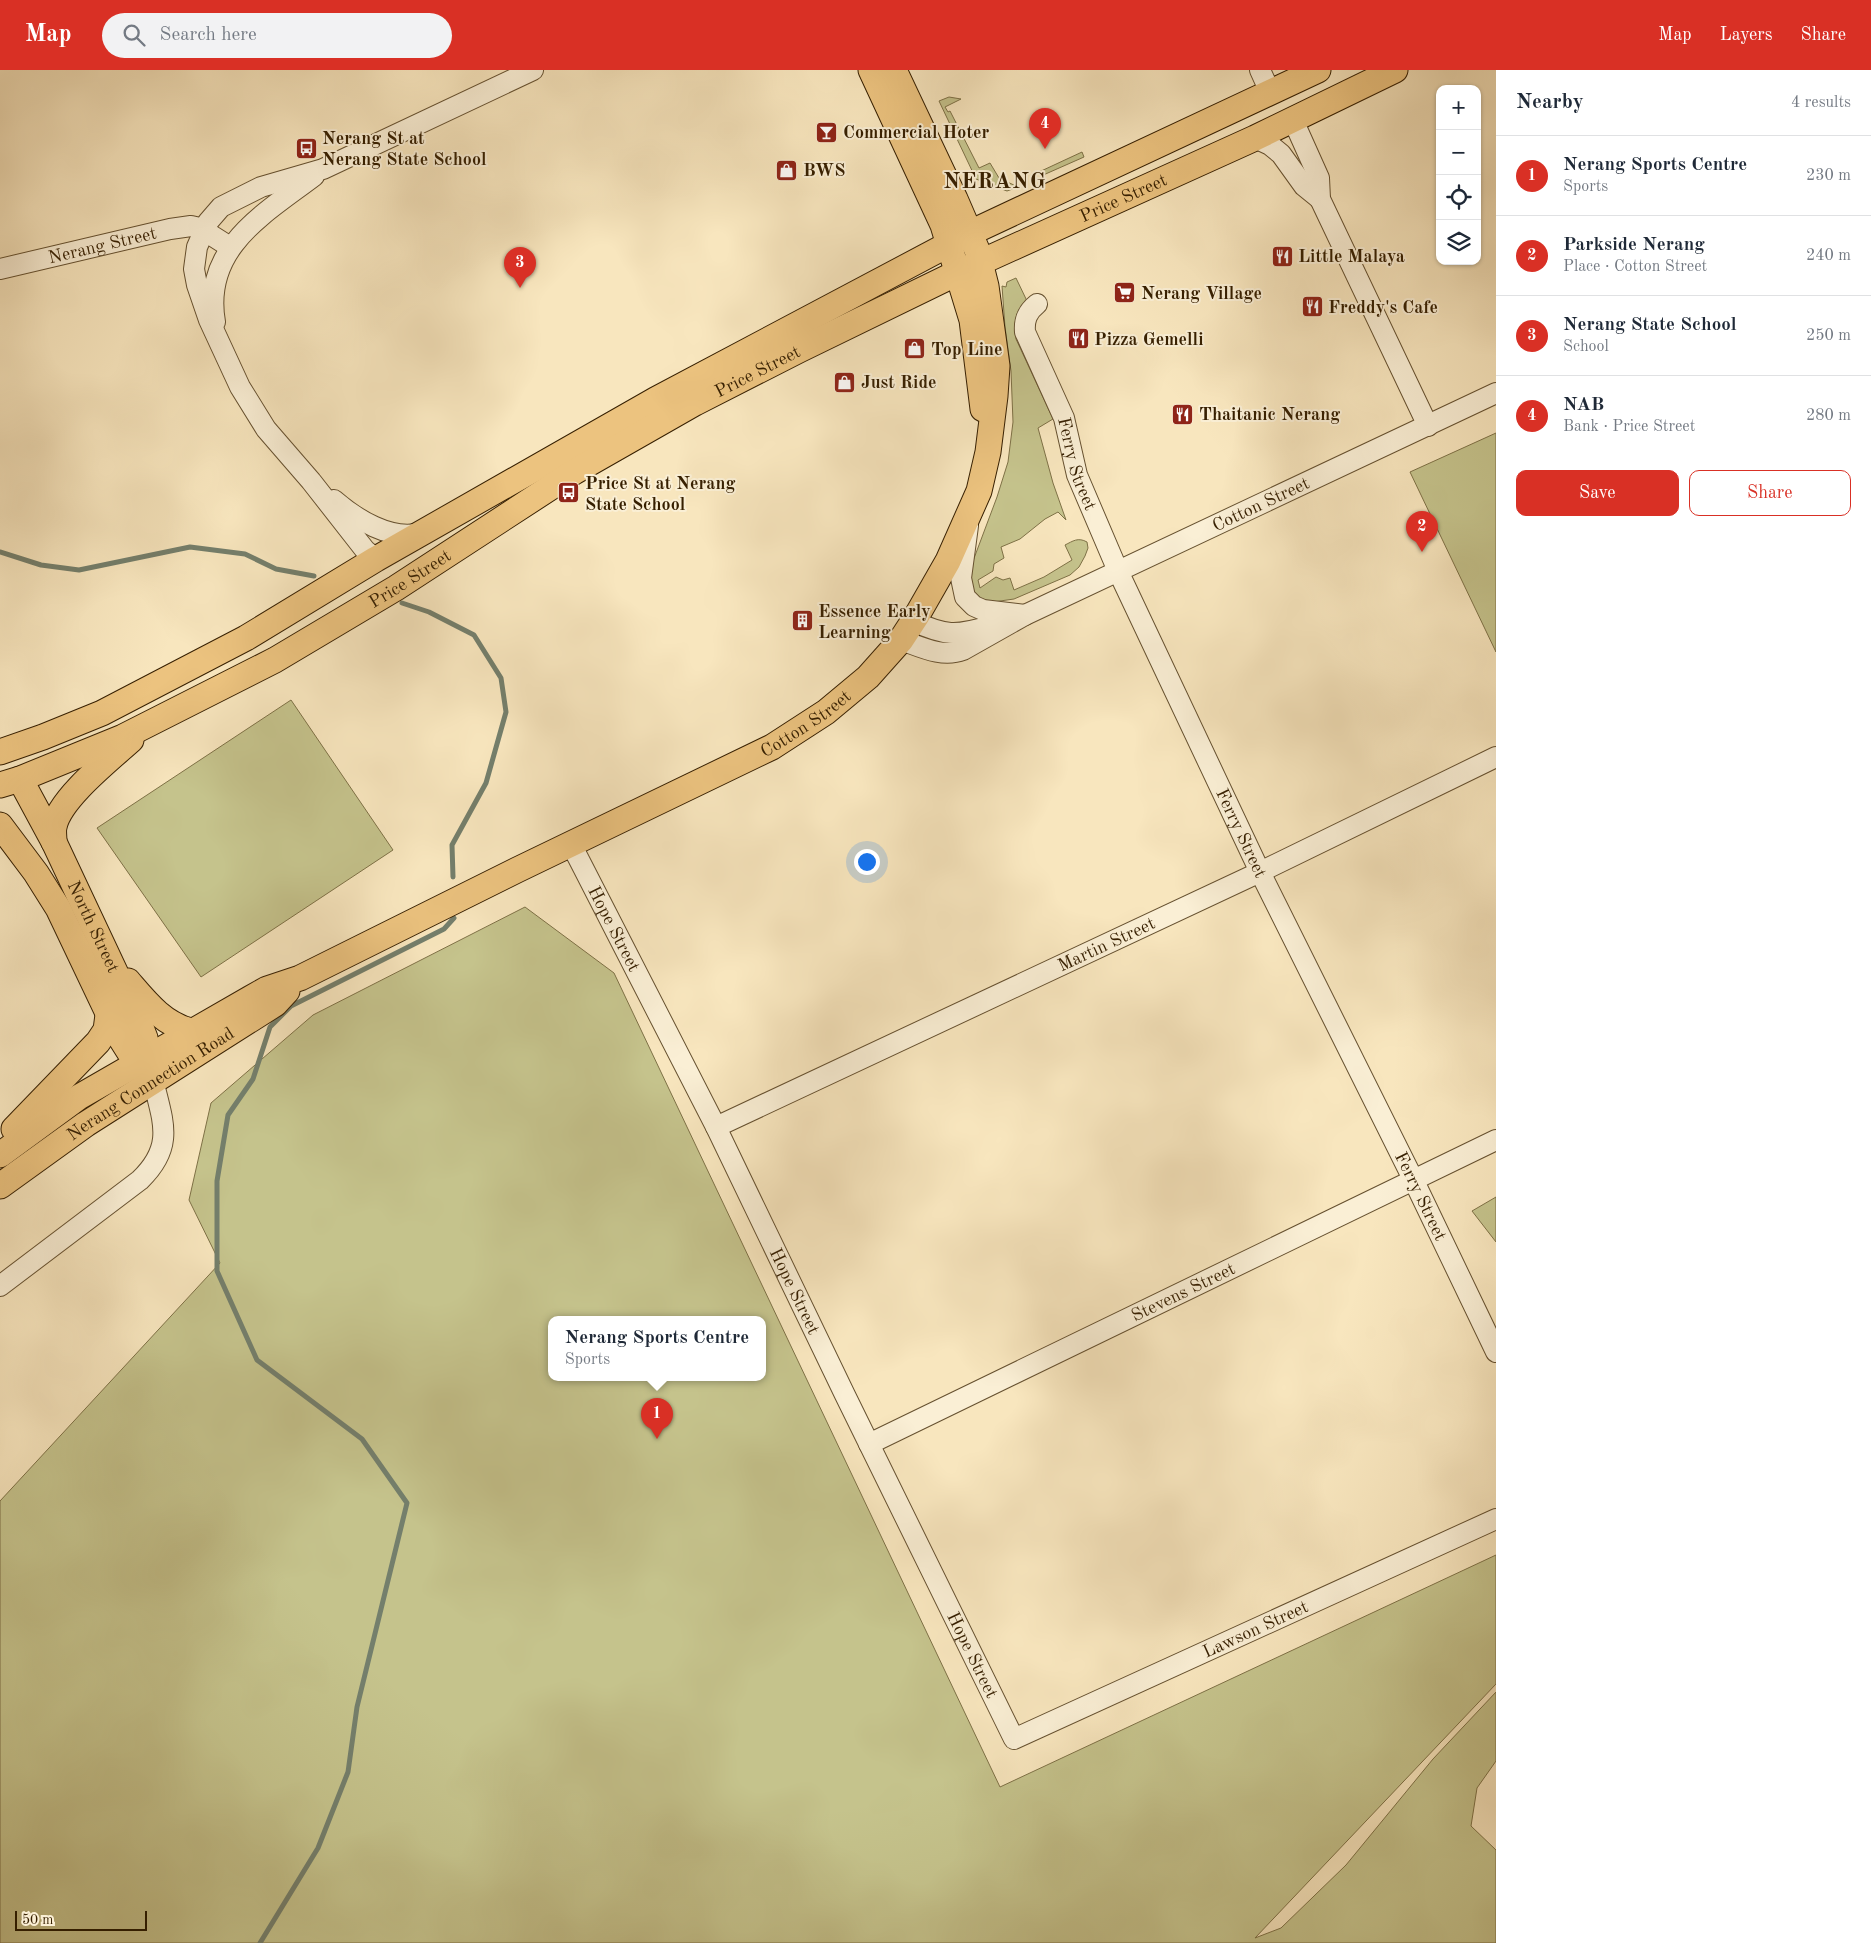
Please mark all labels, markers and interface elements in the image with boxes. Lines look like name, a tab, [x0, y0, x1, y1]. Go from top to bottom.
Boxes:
search box	[102, 13, 452, 58]
icon: search	[120, 21, 148, 49]
text: Map	[25, 23, 72, 47]
text: Search here	[160, 26, 257, 45]
text: Map	[1658, 26, 1692, 44]
text: Layers	[1720, 26, 1772, 44]
text: Share	[1800, 26, 1846, 44]
map controls	[1436, 85, 1481, 265]
button: +	[1436, 85, 1481, 130]
text: Nearby	[1516, 92, 1584, 113]
text: 4 results	[1791, 95, 1851, 111]
pin: 4	[1029, 108, 1061, 149]
bar icon: Commercial Hoter	[815, 120, 839, 144]
place label: Commercial Hoter	[843, 124, 989, 142]
place label: Nerang St at Nerang State School	[322, 130, 487, 169]
button: −	[1436, 130, 1481, 175]
bus stop icon: Nerang St at Nerang State School	[294, 136, 318, 160]
text: Nerang Sports Centre	[1563, 156, 1747, 175]
shop icon: BWS	[775, 158, 799, 182]
place label: BWS	[803, 162, 845, 180]
text: 1	[1527, 168, 1537, 184]
text: 230 m	[1806, 168, 1851, 184]
district label: NERANG	[943, 171, 1047, 193]
street label: Price Street	[1077, 171, 1170, 226]
button: locate	[1436, 175, 1481, 220]
text: Sports	[1563, 179, 1608, 195]
button: layers	[1436, 220, 1481, 265]
street label: Nerang Street	[46, 224, 158, 267]
text: Parkside Nerang	[1563, 236, 1705, 255]
restaurant icon: Little Malaya	[1270, 244, 1294, 268]
pin: 3	[504, 247, 536, 288]
place label: Little Malaya	[1298, 248, 1405, 266]
text: 2	[1527, 248, 1537, 264]
text: 240 m	[1806, 248, 1851, 264]
text: Place · Cotton Street	[1563, 259, 1707, 275]
supermarket icon: Nerang Village	[1113, 281, 1137, 305]
place label: Nerang Village	[1141, 285, 1262, 303]
restaurant icon: Freddy's Cafe	[1300, 295, 1324, 319]
place label: Freddy's Cafe	[1328, 299, 1438, 317]
text: Nerang State School	[1563, 316, 1737, 335]
restaurant icon: Pizza Gemelli	[1066, 327, 1090, 351]
text: 3	[1527, 328, 1537, 344]
text: 250 m	[1806, 328, 1851, 344]
place label: Pizza Gemelli	[1094, 331, 1203, 349]
shop icon: Top Line	[903, 337, 927, 361]
text: School	[1563, 339, 1609, 355]
place label: Top Line	[931, 341, 1003, 359]
street label: Price Street	[712, 343, 803, 401]
shop icon: Just Ride	[833, 370, 857, 394]
place label: Just Ride	[861, 374, 937, 392]
text: NAB	[1563, 396, 1604, 415]
restaurant icon: Thaitanic Nerang	[1171, 402, 1195, 426]
place label: Thaitanic Nerang	[1199, 406, 1340, 424]
text: 4	[1527, 408, 1537, 424]
text: 280 m	[1806, 408, 1851, 424]
street label: Ferry Street	[1054, 416, 1099, 513]
text: Bank · Price Street	[1563, 419, 1695, 435]
button: Save	[1516, 470, 1679, 516]
button: Share	[1689, 470, 1851, 516]
street label: Cotton Street	[1210, 474, 1312, 535]
place label: Price St at Nerang State School	[585, 475, 735, 514]
bus stop icon: Price St at Nerang State School	[557, 481, 581, 505]
pin: 2	[1406, 511, 1438, 552]
street label: Price Street	[366, 547, 455, 612]
place label: Essence Early Learning	[818, 603, 931, 642]
building icon: Essence Early Learning	[790, 609, 814, 633]
street label: Cotton Street	[758, 687, 855, 761]
street label: Ferry Street	[1212, 786, 1269, 881]
your location	[854, 849, 880, 875]
street label: North Street	[64, 878, 122, 976]
street label: Hope Street	[584, 883, 643, 975]
street label: Martin Street	[1055, 915, 1158, 975]
street label: Nerang Connection Road	[64, 1024, 238, 1145]
street label: Ferry Street	[1391, 1149, 1449, 1244]
street label: Hope Street	[766, 1245, 822, 1337]
street label: Stevens Street	[1129, 1260, 1238, 1325]
popup	[548, 1316, 766, 1381]
text: Nerang Sports Centre	[565, 1329, 749, 1348]
text: Sports	[565, 1352, 610, 1368]
pin: 1	[641, 1398, 673, 1439]
street label: Lawson Street	[1200, 1598, 1311, 1662]
street label: Hope Street	[943, 1609, 1000, 1701]
scale bar	[15, 1908, 148, 1931]
text: 50 m	[22, 1913, 53, 1927]

